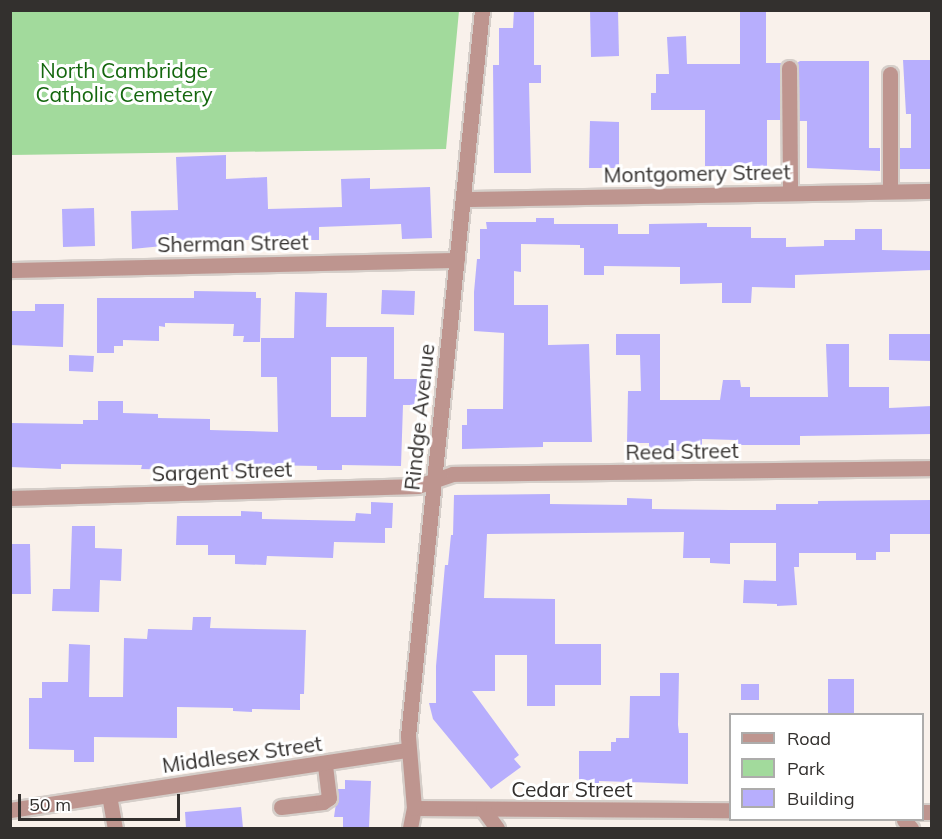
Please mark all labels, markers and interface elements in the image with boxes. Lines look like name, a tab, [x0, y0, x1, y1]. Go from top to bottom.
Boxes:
park label: North Cambridge Catholic Cemetery	[35, 57, 213, 107]
street label: Montgomery Street	[603, 159, 791, 187]
street label: Sherman Street	[157, 229, 309, 257]
street label: Rindge Avenue	[399, 343, 439, 491]
street label: Reed Street	[625, 437, 739, 465]
street label: Sargent Street	[151, 456, 293, 486]
legend	[729, 713, 924, 821]
text: Road	[787, 727, 831, 750]
street label: Middlesex Street	[160, 730, 324, 778]
text: Park	[787, 757, 825, 780]
street label: Cedar Street	[511, 776, 633, 802]
scale bar	[21, 782, 183, 820]
text: Building	[787, 787, 855, 810]
text: 50 m	[29, 793, 71, 816]

